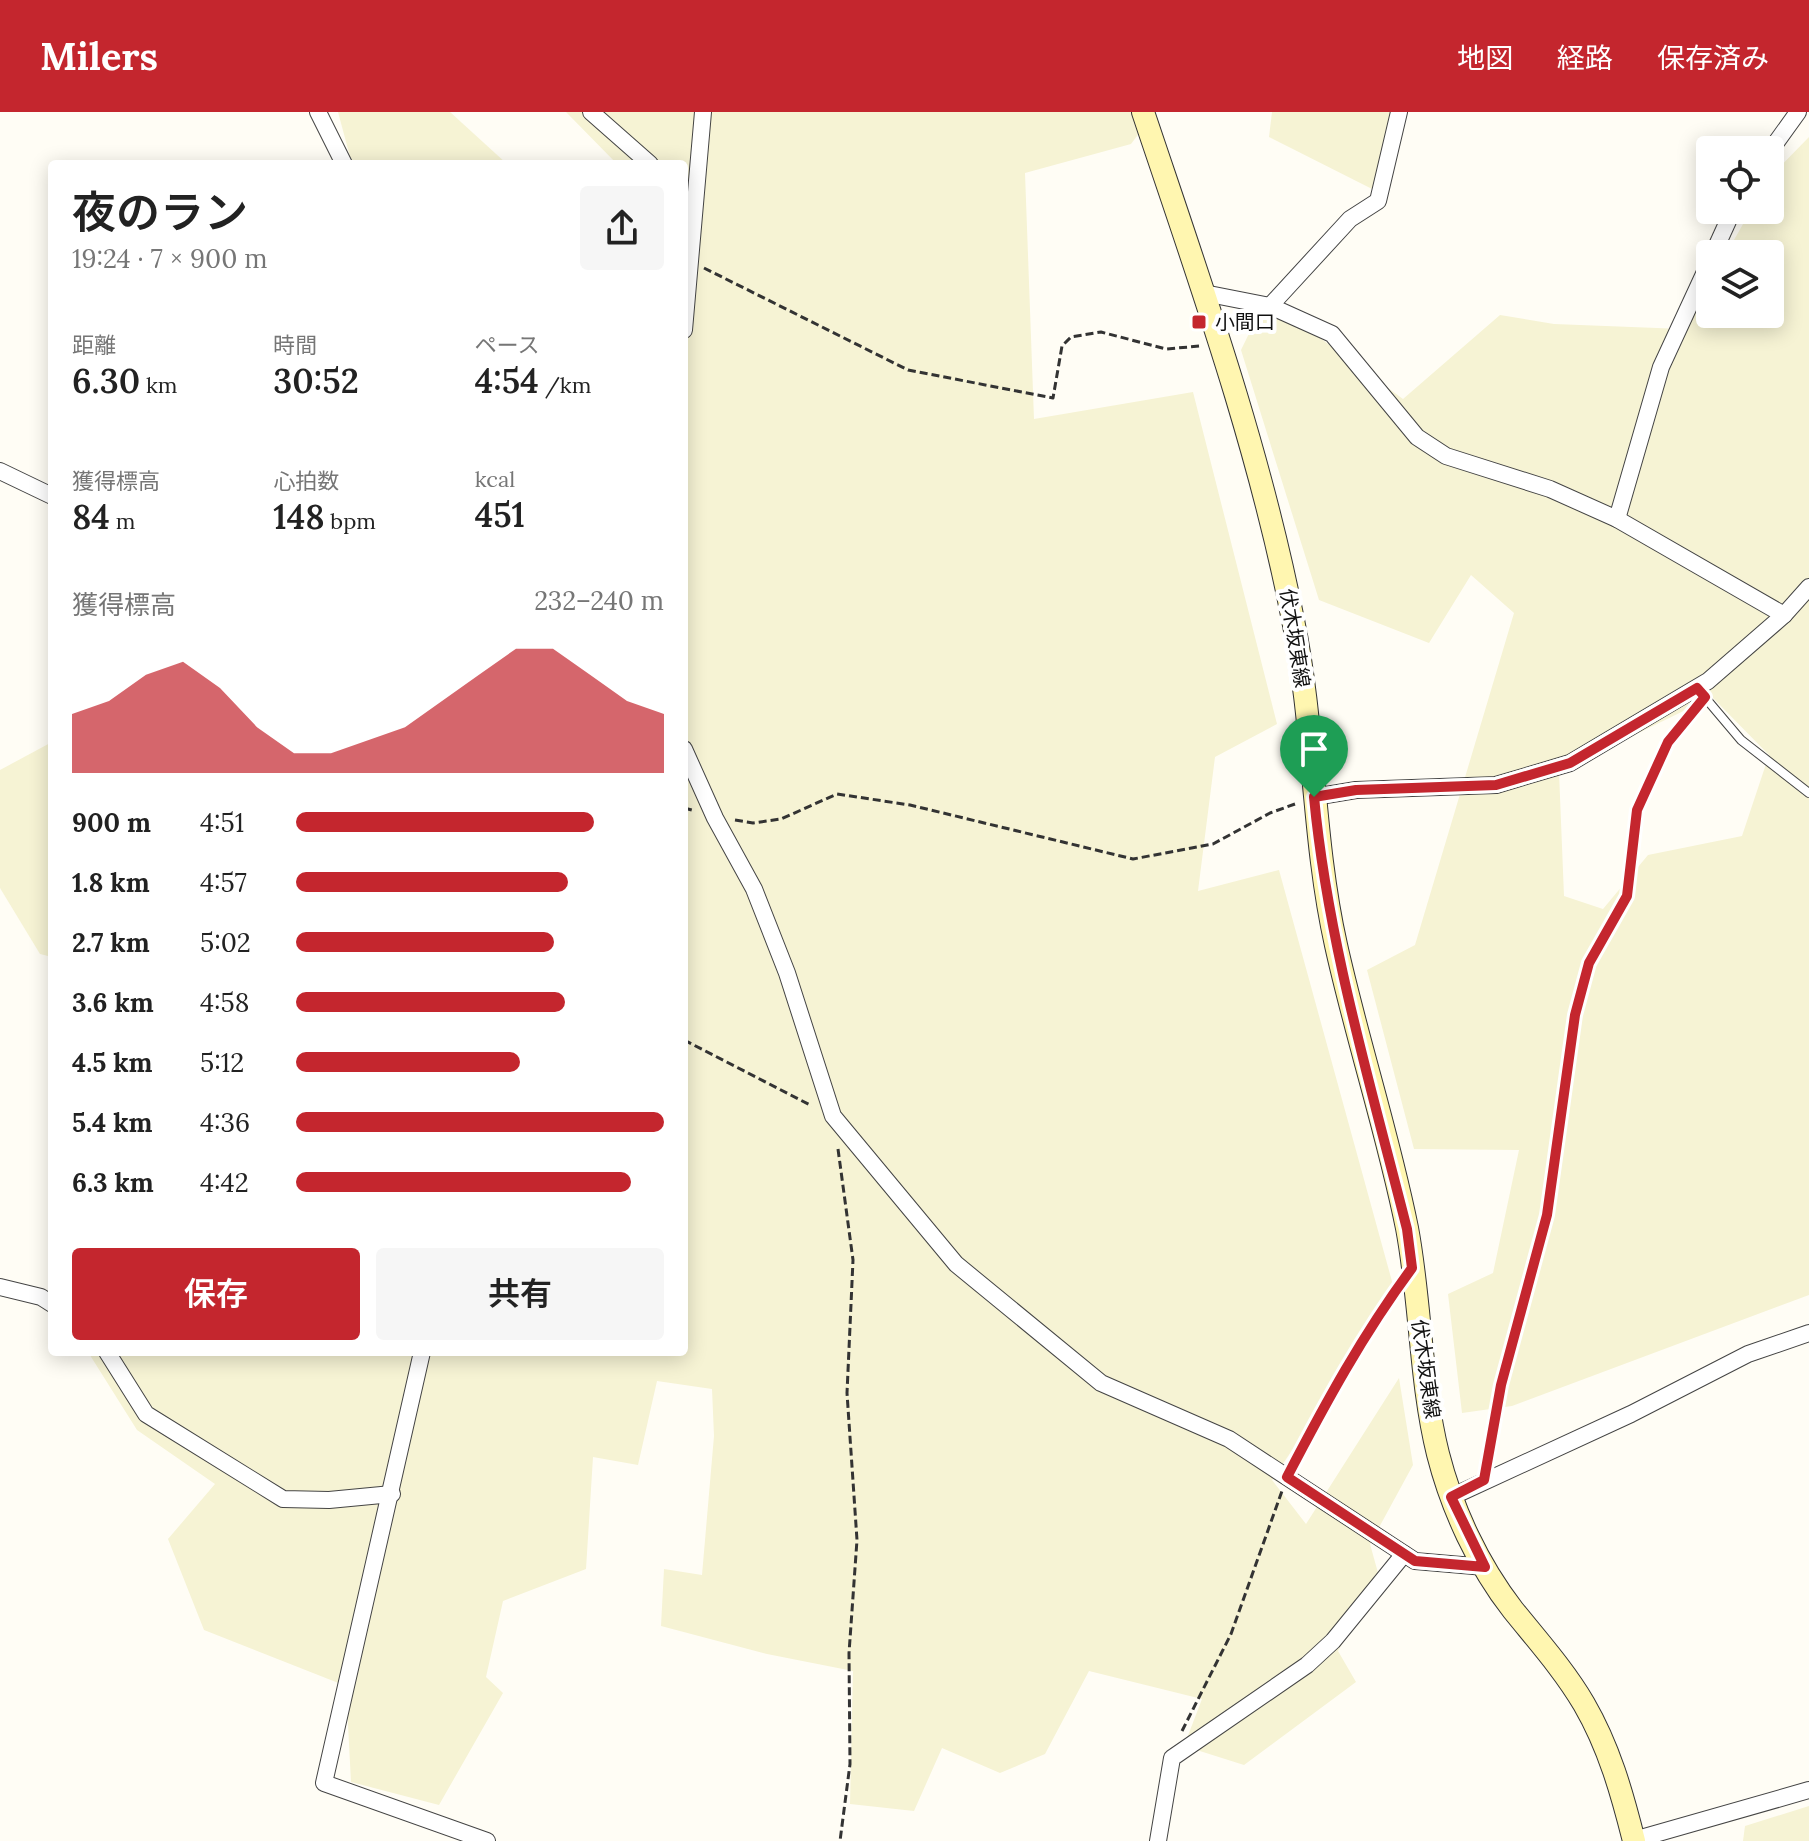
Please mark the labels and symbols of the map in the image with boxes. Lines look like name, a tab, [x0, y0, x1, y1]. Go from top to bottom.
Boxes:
place label: 小間口	[1215, 309, 1275, 334]
marker: 小間口	[1190, 313, 1208, 331]
street label: 伏木坂東線	[1275, 587, 1316, 689]
pin	[1280, 715, 1348, 797]
street label: 伏木坂東線	[1407, 1318, 1446, 1420]

